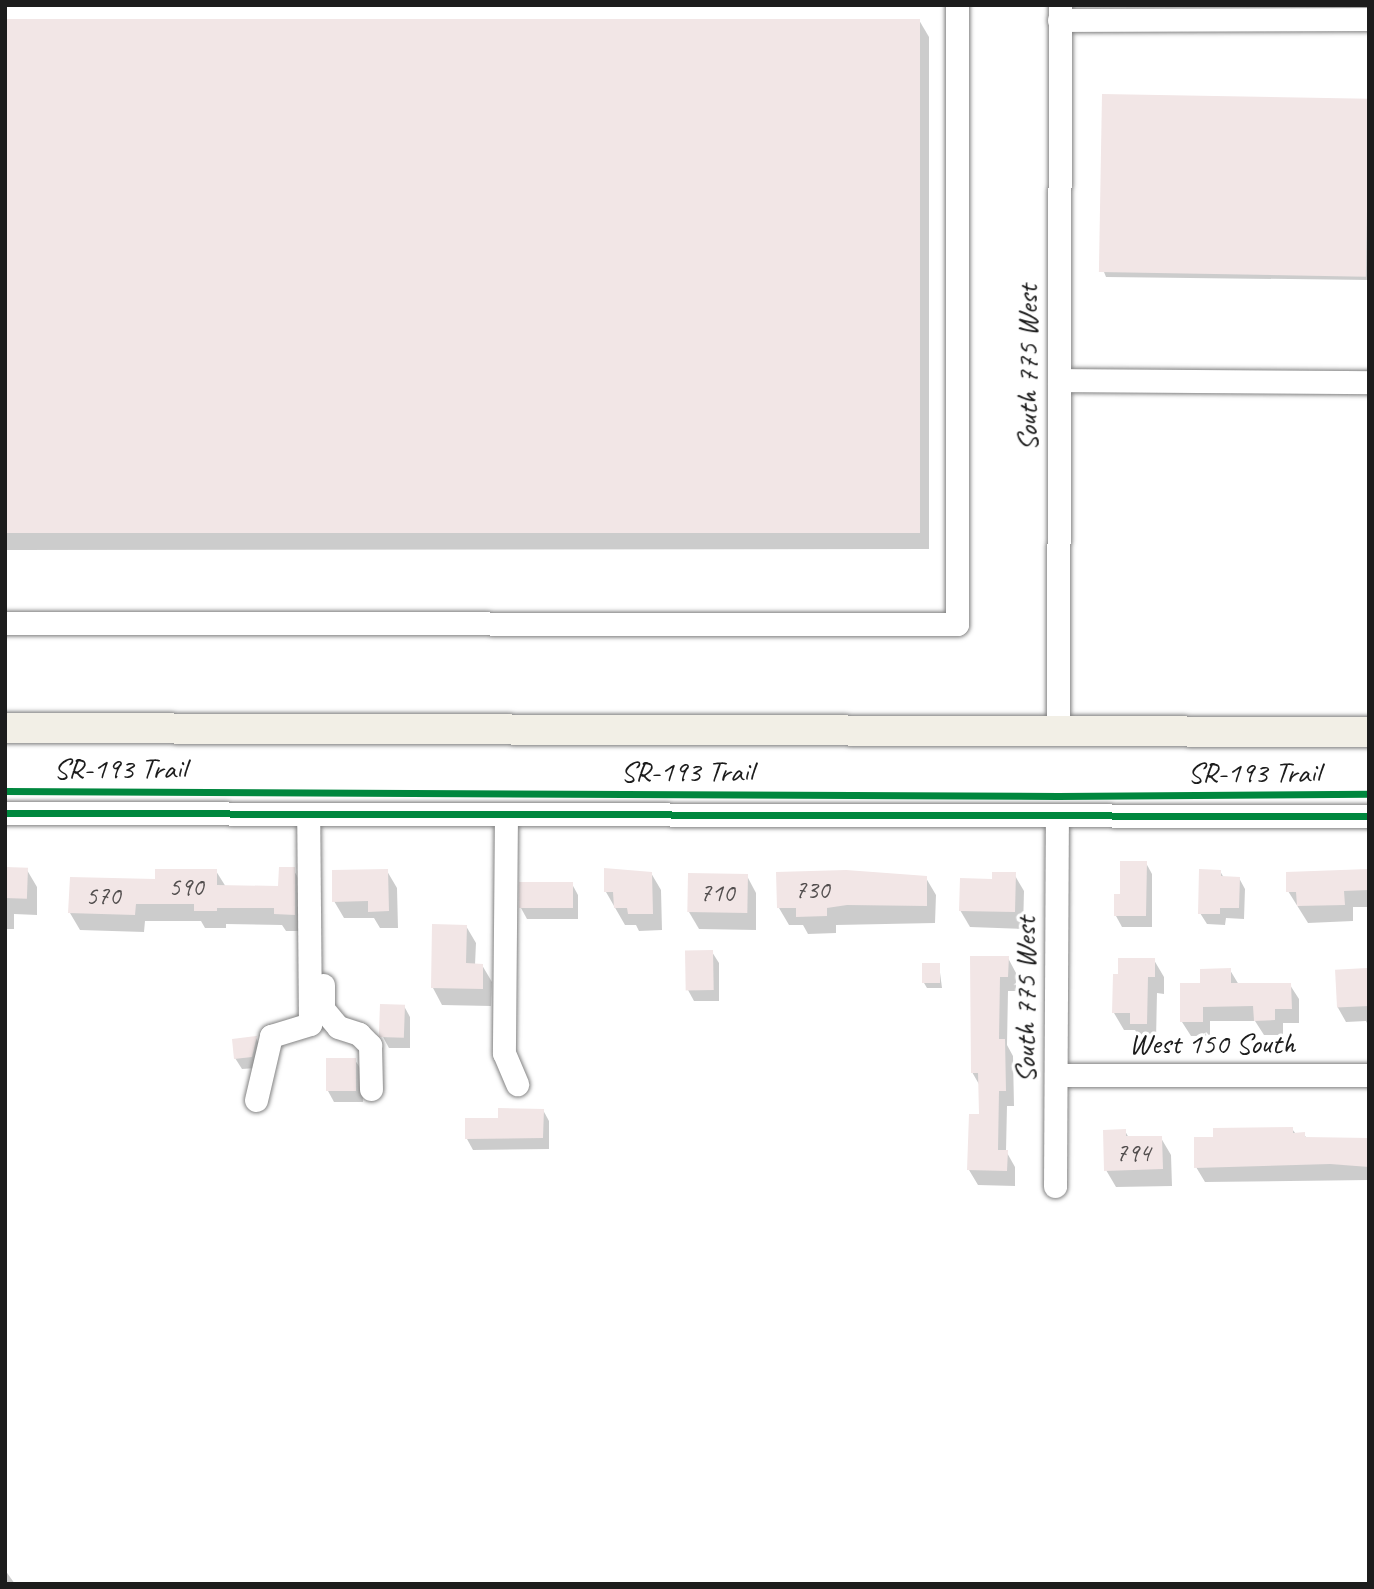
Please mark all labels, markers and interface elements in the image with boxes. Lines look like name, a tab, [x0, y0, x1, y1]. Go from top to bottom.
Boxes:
street label: South 775 West	[1009, 285, 1045, 451]
street label: SR-193 Trail	[54, 750, 186, 786]
street label: SR-193 Trail	[621, 753, 753, 789]
street label: SR-193 Trail	[1188, 754, 1320, 790]
house number: 590	[168, 871, 204, 903]
house number: 730	[794, 874, 830, 906]
house number: 710	[699, 877, 735, 909]
house number: 570	[85, 880, 121, 912]
street label: South 775 West	[1007, 917, 1043, 1083]
street label: West 150 South	[1129, 1025, 1295, 1061]
house number: 794	[1115, 1137, 1151, 1169]

